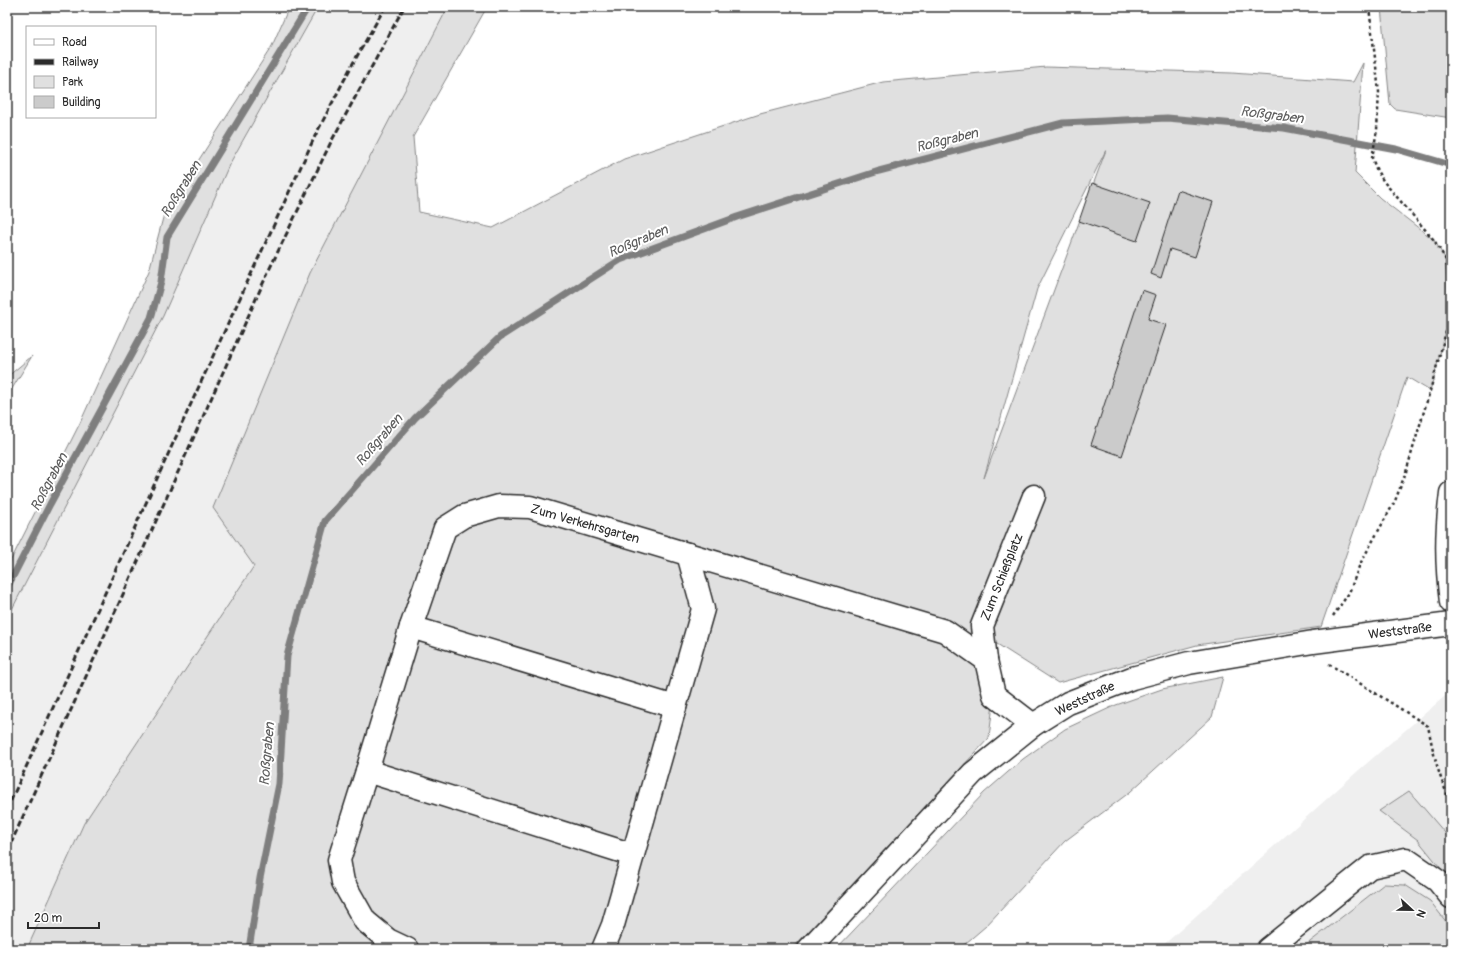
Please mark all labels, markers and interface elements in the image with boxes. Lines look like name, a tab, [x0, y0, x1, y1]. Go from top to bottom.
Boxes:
legend	[26, 26, 156, 118]
text: Road	[62, 35, 87, 50]
text: Railway	[62, 55, 98, 70]
text: Park	[62, 75, 83, 90]
text: Building	[62, 95, 101, 110]
water label: Roßgraben	[1240, 103, 1305, 127]
water label: Roßgraben	[914, 124, 981, 156]
water label: Roßgraben	[157, 157, 206, 220]
water label: Roßgraben	[606, 220, 671, 261]
water label: Roßgraben	[352, 410, 407, 469]
water label: Roßgraben	[27, 449, 72, 514]
street label: Zum Verkehrsgarten	[529, 501, 641, 547]
street label: Zum Schießplatz	[977, 531, 1027, 623]
street label: Weststraße	[1367, 619, 1433, 643]
street label: Weststraße	[1053, 678, 1118, 720]
water label: Roßgraben	[256, 721, 278, 786]
north arrow	[1392, 890, 1432, 930]
scale bar	[28, 904, 99, 930]
text: N	[1413, 908, 1428, 920]
text: 20 m	[34, 911, 63, 926]

